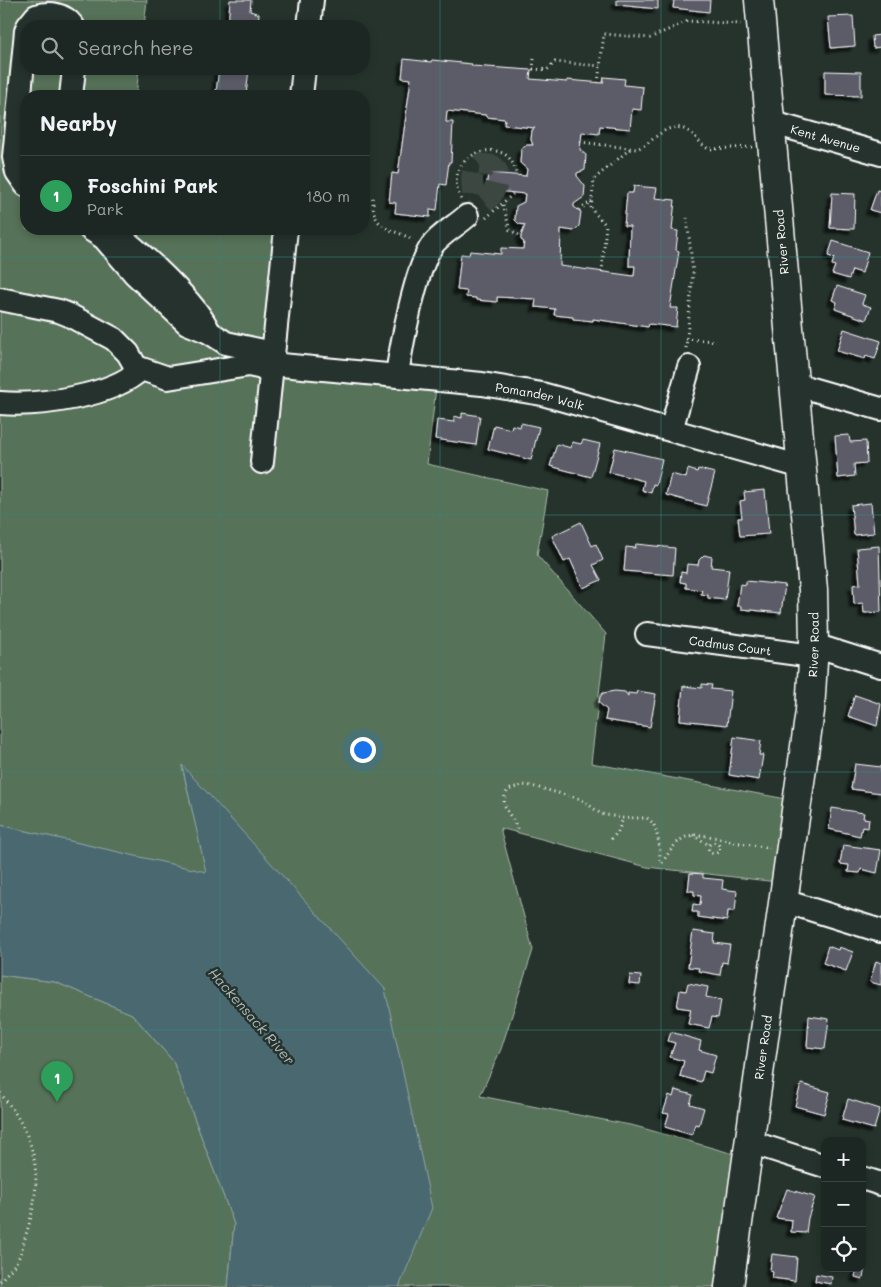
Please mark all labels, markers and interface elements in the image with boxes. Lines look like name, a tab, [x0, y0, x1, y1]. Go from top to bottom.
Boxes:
search box	[20, 20, 370, 75]
icon: search	[38, 34, 66, 62]
text: Search here	[78, 35, 194, 60]
text: Nearby	[40, 109, 117, 136]
street label: Kent Avenue	[789, 120, 863, 156]
text: Foschini Park	[87, 173, 218, 198]
text: 1	[52, 185, 60, 206]
text: 180 m	[305, 185, 350, 206]
text: Park	[87, 198, 123, 219]
street label: River Road	[770, 209, 792, 275]
street label: Pomander Walk	[494, 378, 586, 413]
street label: River Road	[804, 612, 822, 678]
street label: Cadmus Court	[688, 632, 773, 658]
your location	[350, 737, 376, 763]
water label: Hackensack River	[205, 963, 299, 1069]
street label: River Road	[750, 1014, 775, 1081]
pin: 1	[41, 1061, 73, 1102]
map controls	[821, 1137, 866, 1272]
button: +	[821, 1137, 866, 1182]
button: −	[821, 1182, 866, 1227]
button: locate	[821, 1227, 866, 1272]

